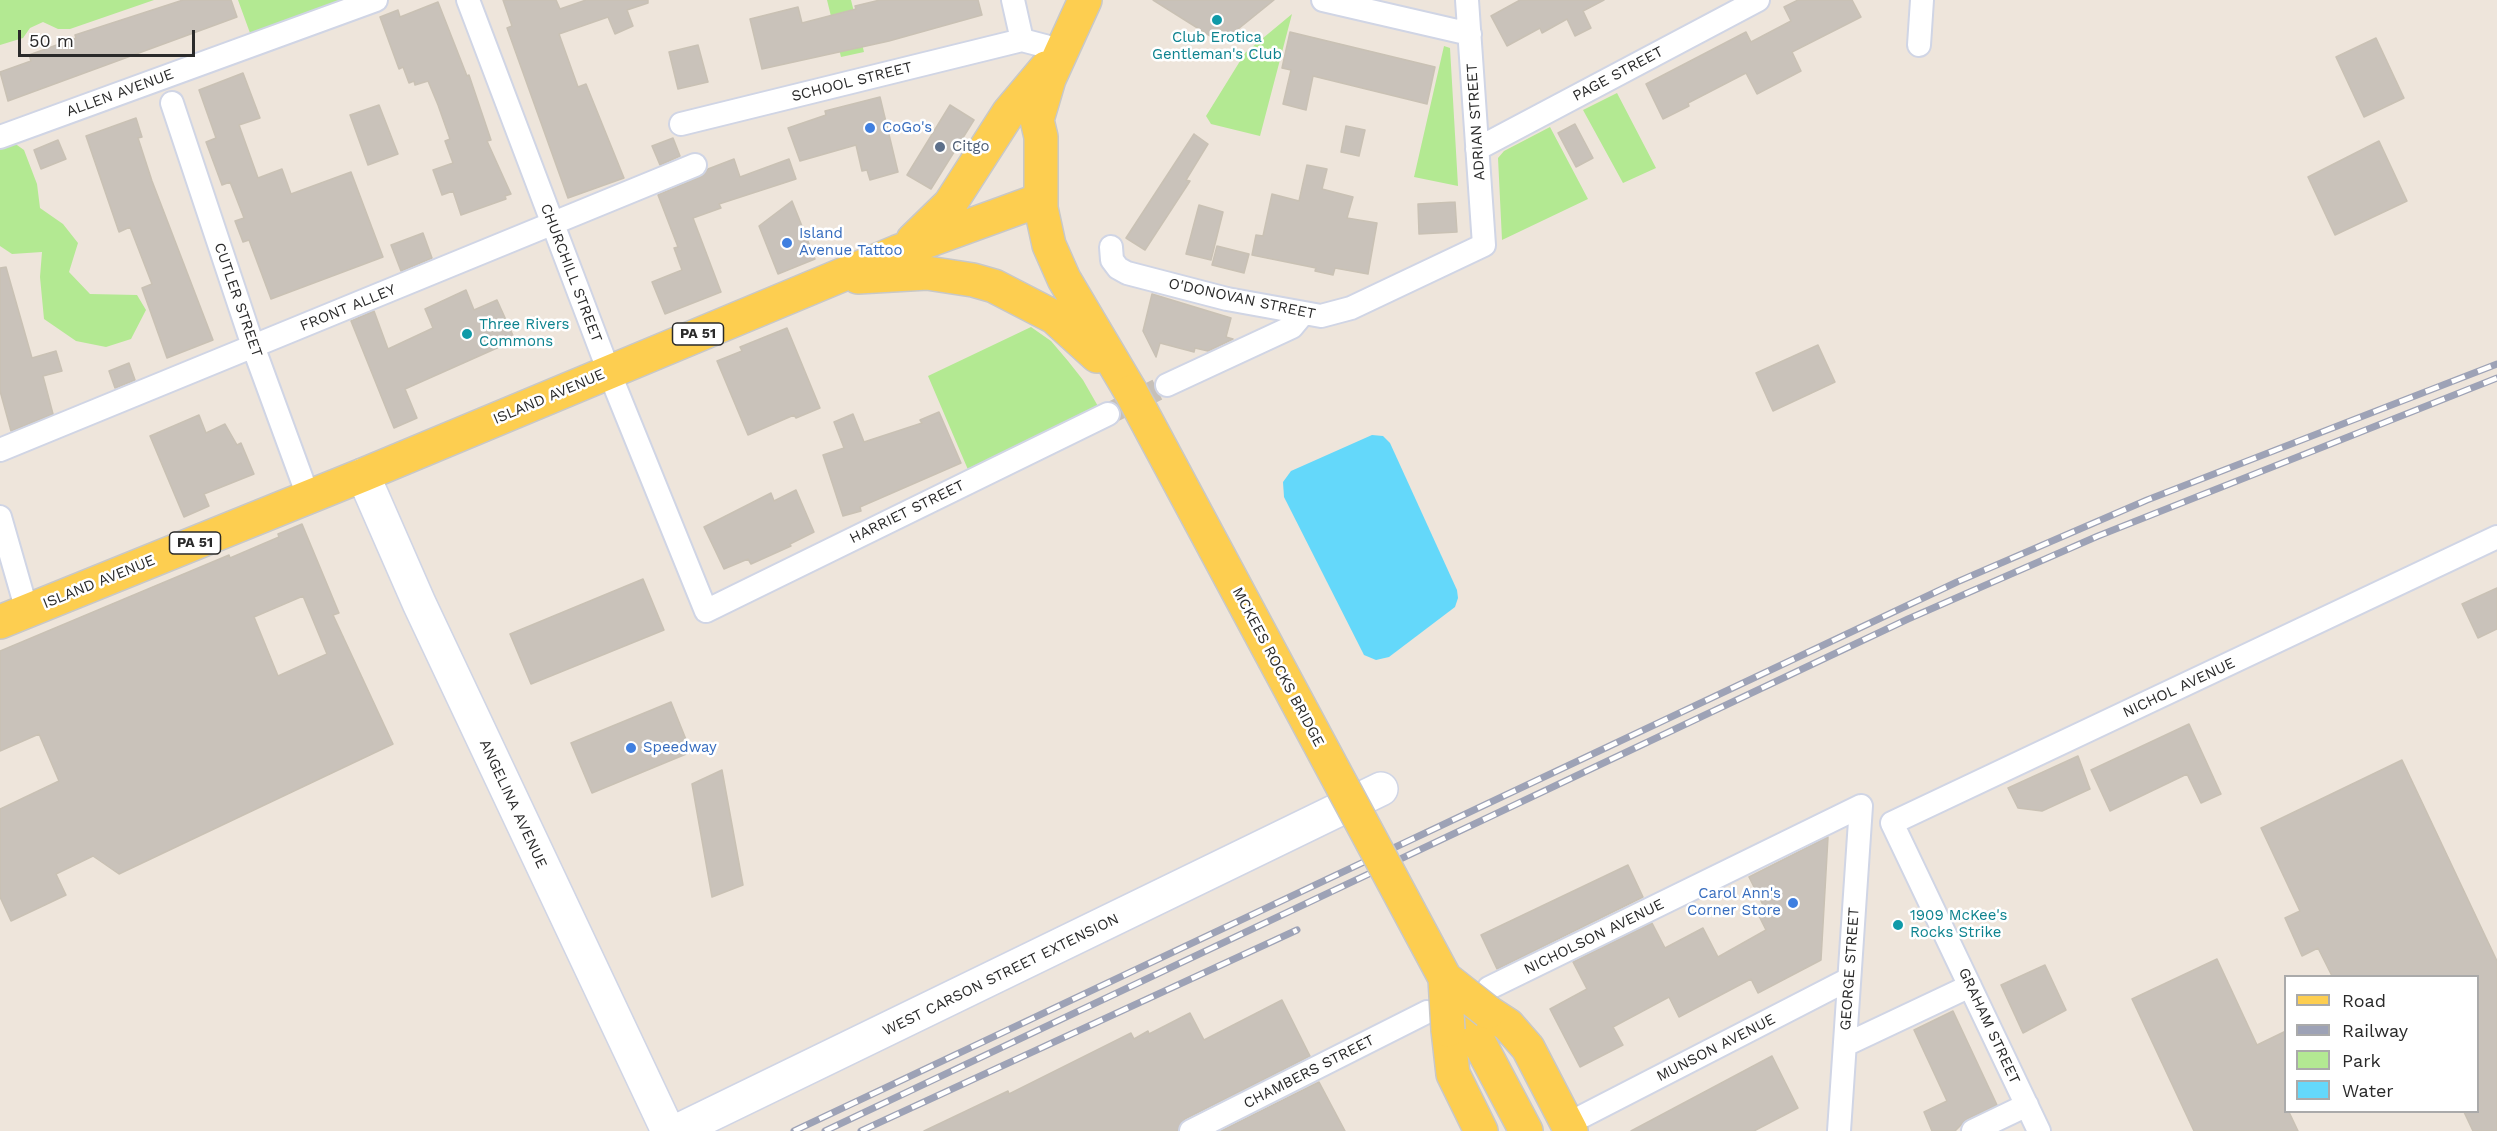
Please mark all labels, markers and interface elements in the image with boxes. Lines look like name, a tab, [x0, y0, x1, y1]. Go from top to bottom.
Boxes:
marker: Club Erotica Gentleman's Club	[1210, 13, 1224, 27]
scale bar	[21, 18, 198, 56]
place label: Club Erotica Gentleman's Club	[1152, 29, 1282, 64]
text: 50 m	[29, 30, 74, 51]
street label: PAGE STREET	[1570, 43, 1666, 105]
street label: SCHOOL STREET	[790, 58, 914, 106]
street label: ADRIAN STREET	[1463, 63, 1489, 181]
street label: ALLEN AVENUE	[64, 65, 176, 121]
place label: CoGo's	[882, 119, 932, 137]
marker: CoGo's	[863, 121, 877, 135]
place label: Citgo	[952, 138, 990, 156]
marker: Citgo	[933, 140, 947, 154]
street label: CHURCHILL STREET	[536, 201, 606, 345]
place label: Island Avenue Tattoo	[799, 225, 903, 260]
marker: Island Avenue Tattoo	[780, 236, 794, 250]
street label: CUTLER STREET	[210, 240, 266, 360]
street label: O'DONOVAN STREET	[1167, 275, 1317, 323]
street label: FRONT ALLEY	[298, 281, 398, 335]
place label: Three Rivers Commons	[479, 316, 569, 351]
road number: PA 51	[672, 323, 724, 345]
marker: Three Rivers Commons	[460, 327, 474, 341]
street label: ISLAND AVENUE	[491, 365, 607, 429]
street label: HARRIET STREET	[847, 476, 967, 548]
road number: PA 51	[170, 532, 220, 554]
street label: ISLAND AVENUE	[40, 551, 158, 613]
street label: MCKEES ROCKS BRIDGE	[1228, 584, 1328, 750]
street label: NICHOL AVENUE	[2120, 654, 2238, 722]
street label: ANGELINA AVENUE	[475, 737, 551, 871]
place label: Speedway	[643, 739, 717, 757]
marker: Speedway	[624, 741, 638, 755]
place label: Carol Ann's Corner Store	[1687, 885, 1781, 920]
street label: NICHOLSON AVENUE	[1521, 895, 1667, 979]
marker: Carol Ann's Corner Store	[1786, 896, 1800, 910]
street label: GEORGE STREET	[1837, 907, 1863, 1031]
place label: 1909 McKee's Rocks Strike	[1910, 907, 2007, 942]
street label: WEST CARSON STREET EXTENSION	[880, 910, 1122, 1040]
marker: 1909 McKee's Rocks Strike	[1891, 918, 1905, 932]
street label: GRAHAM STREET	[1954, 965, 2024, 1087]
legend	[2284, 975, 2479, 1113]
text: Road	[2342, 990, 2386, 1011]
street label: MUNSON AVENUE	[1654, 1010, 1778, 1086]
text: Railway	[2342, 1020, 2408, 1041]
street label: CHAMBERS STREET	[1241, 1031, 1377, 1113]
text: Park	[2342, 1050, 2381, 1071]
text: Water	[2342, 1080, 2394, 1101]

